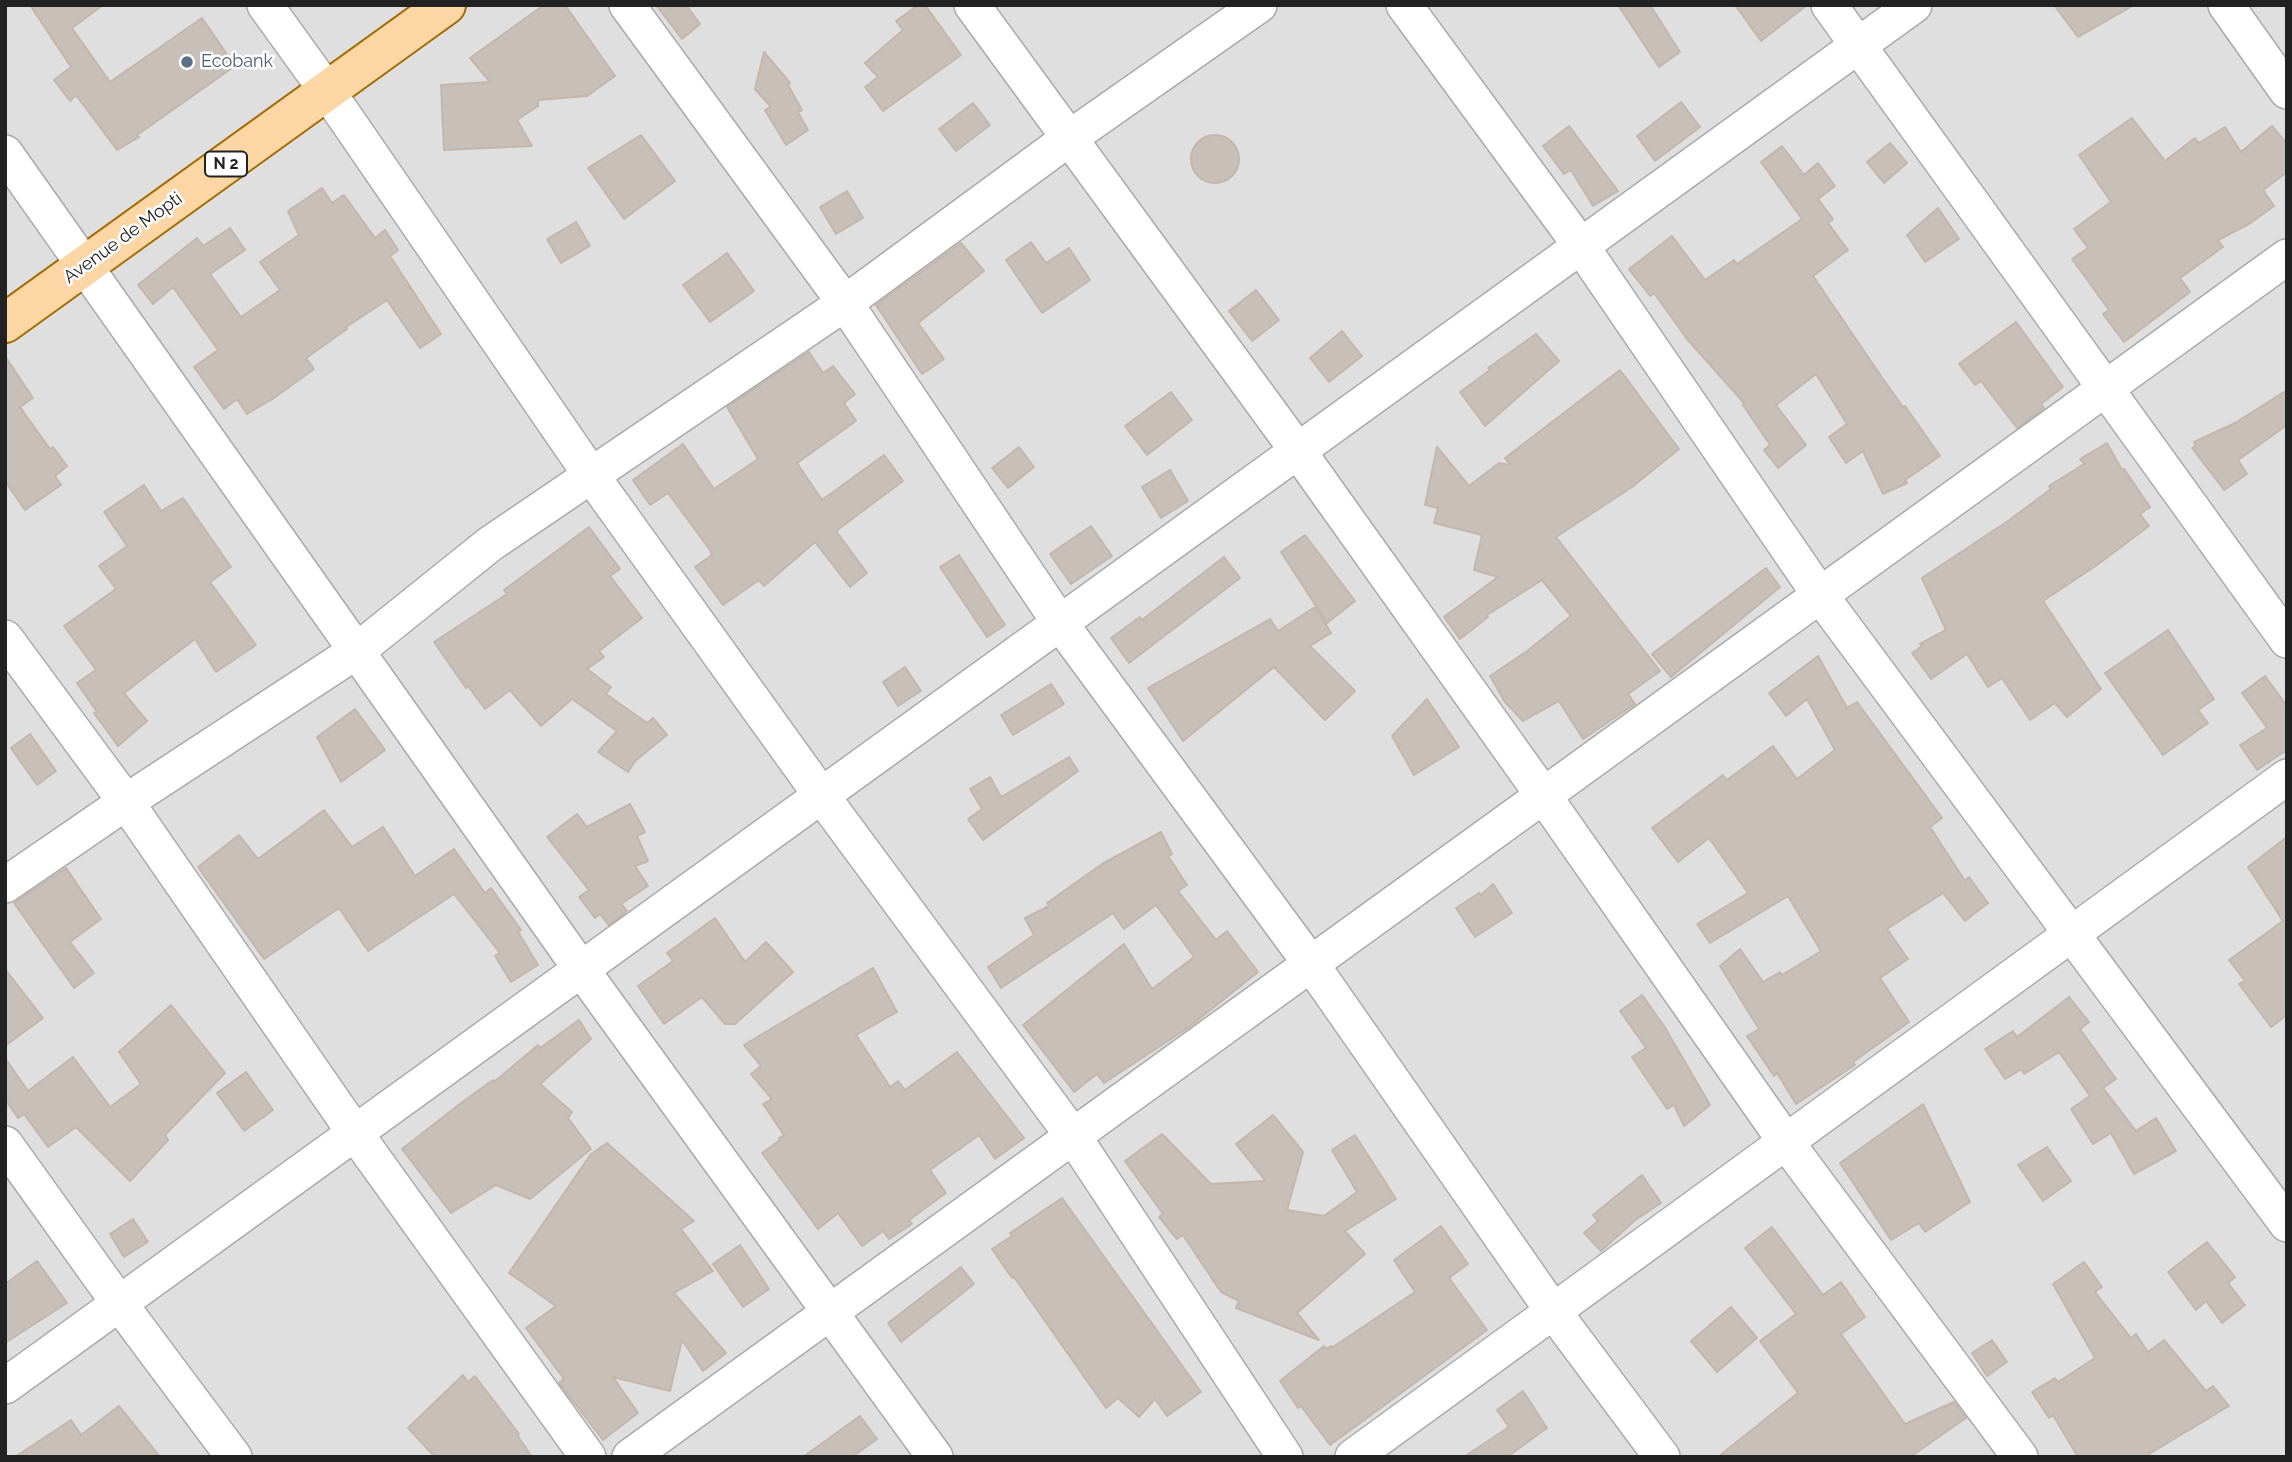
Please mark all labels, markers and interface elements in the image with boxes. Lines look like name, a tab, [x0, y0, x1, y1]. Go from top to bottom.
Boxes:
place label: Ecobank	[201, 51, 273, 73]
marker: Ecobank	[179, 54, 195, 70]
road number: N 2	[205, 152, 247, 176]
street label: Avenue de Mopti	[59, 188, 187, 288]

